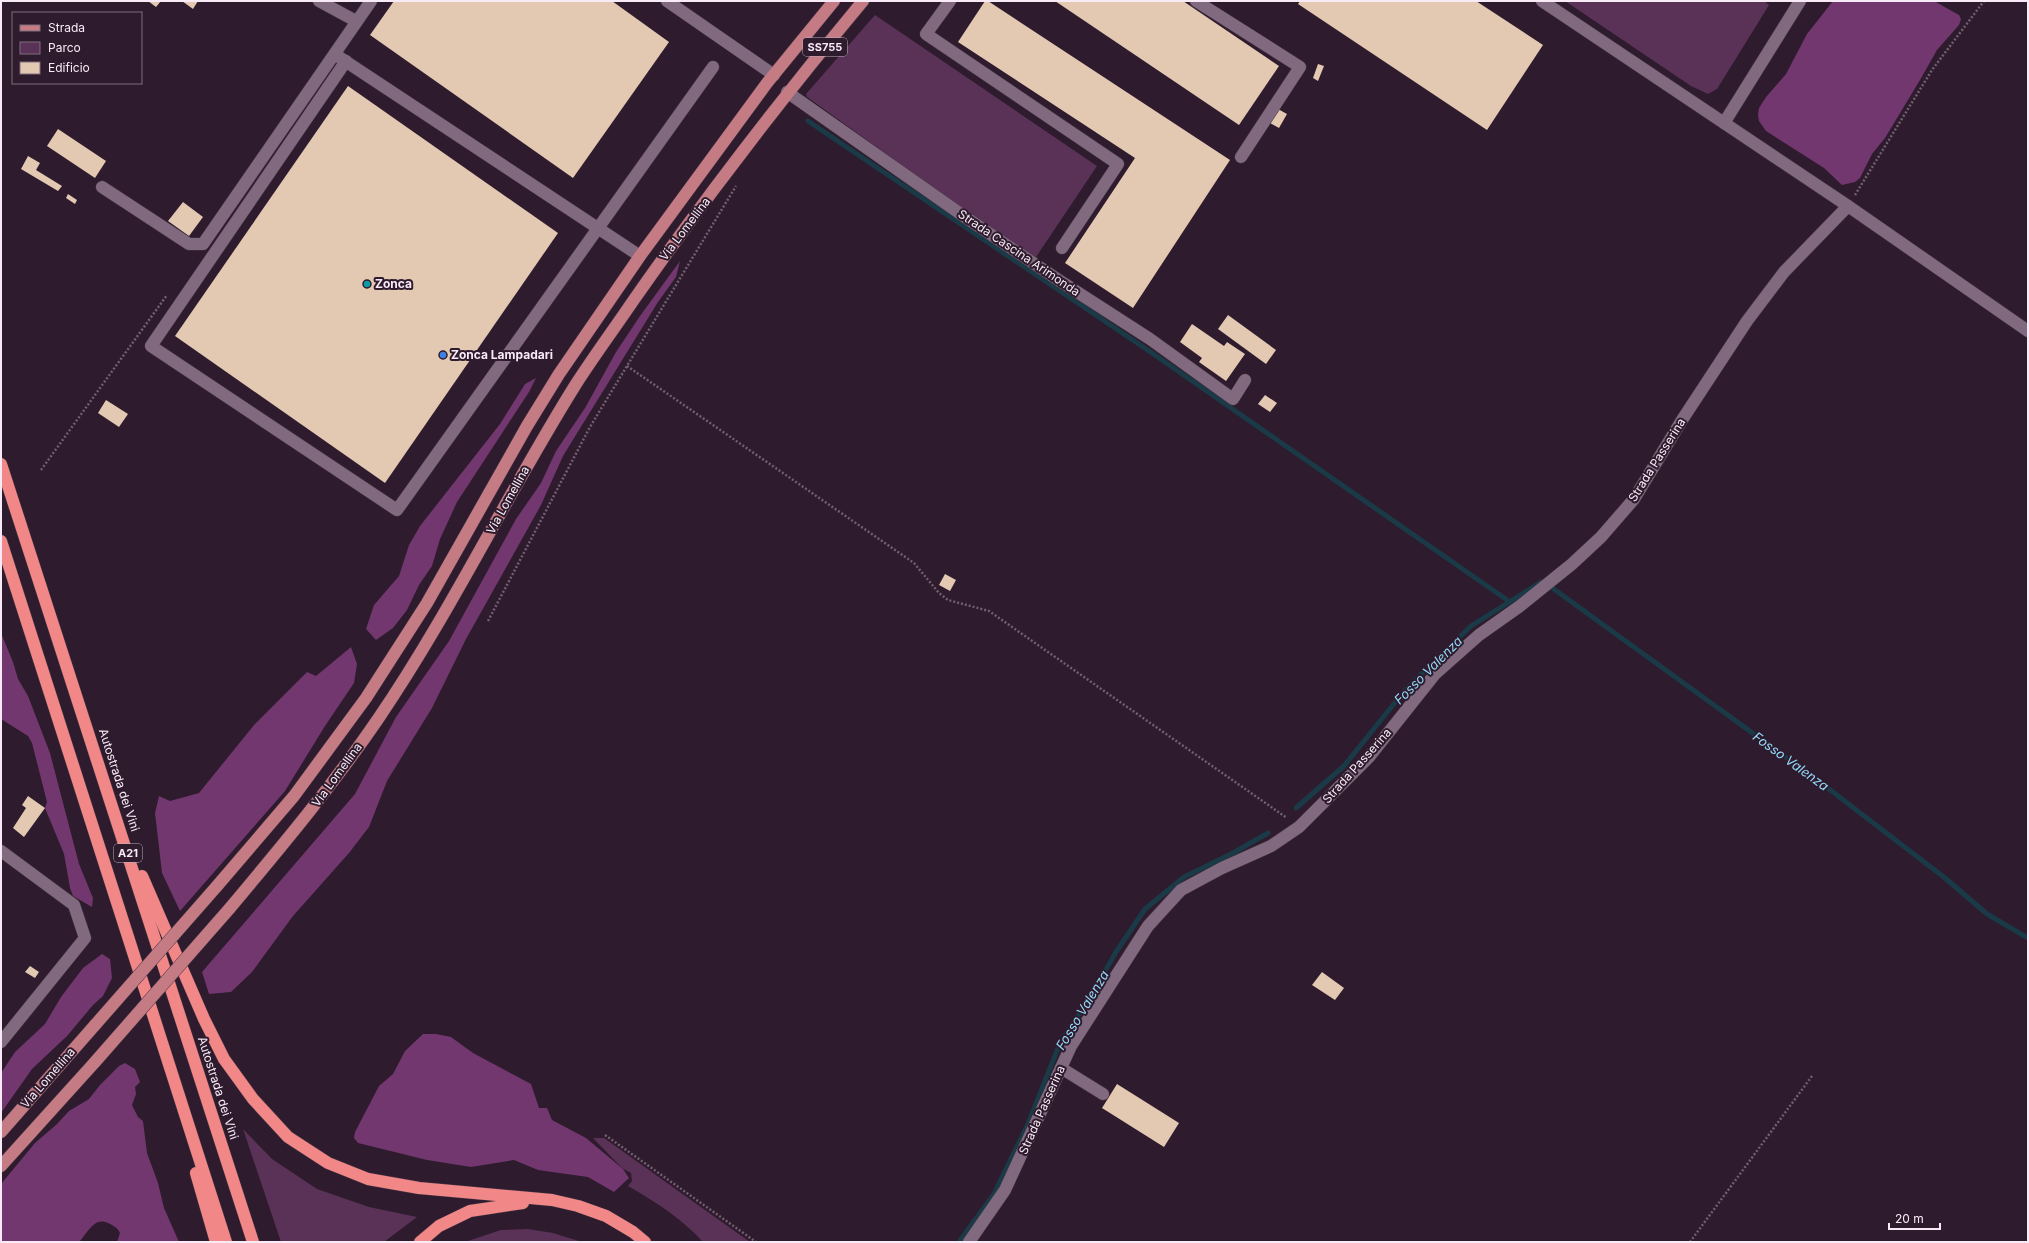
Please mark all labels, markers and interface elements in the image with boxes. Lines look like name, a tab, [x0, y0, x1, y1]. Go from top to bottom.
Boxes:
legend	[12, 12, 142, 84]
text: Strada	[48, 20, 85, 35]
road number: SS755	[803, 38, 847, 56]
text: Parco	[48, 40, 81, 55]
text: Edificio	[48, 60, 90, 75]
street label: Via Lomellina	[656, 194, 713, 263]
street label: Strada Cascina Arimonda	[955, 206, 1083, 299]
place label: Zonca	[375, 276, 412, 291]
marker: Zonca	[362, 279, 372, 289]
place label: Zonca Lampadari	[451, 347, 553, 362]
marker: Zonca Lampadari	[438, 350, 448, 360]
street label: Strada Passerina	[1625, 415, 1688, 504]
street label: Via Lomellina	[483, 463, 532, 536]
water label: Fosso Valenza	[1391, 633, 1465, 707]
street label: Strada Passerina	[1319, 725, 1394, 806]
street label: Autostrada dei Vini	[96, 727, 143, 833]
water label: Fosso Valenza	[1750, 728, 1832, 794]
street label: Via Lomellina	[308, 740, 365, 810]
road number: A21	[114, 844, 142, 862]
water label: Fosso Valenza	[1052, 967, 1112, 1053]
street label: Autostrada dei Vini	[195, 1035, 242, 1141]
street label: Via Lomellina	[17, 1044, 78, 1111]
street label: Strada Passerina	[1015, 1063, 1068, 1157]
scale bar	[1889, 1205, 1940, 1231]
text: 20 m	[1895, 1211, 1924, 1226]

